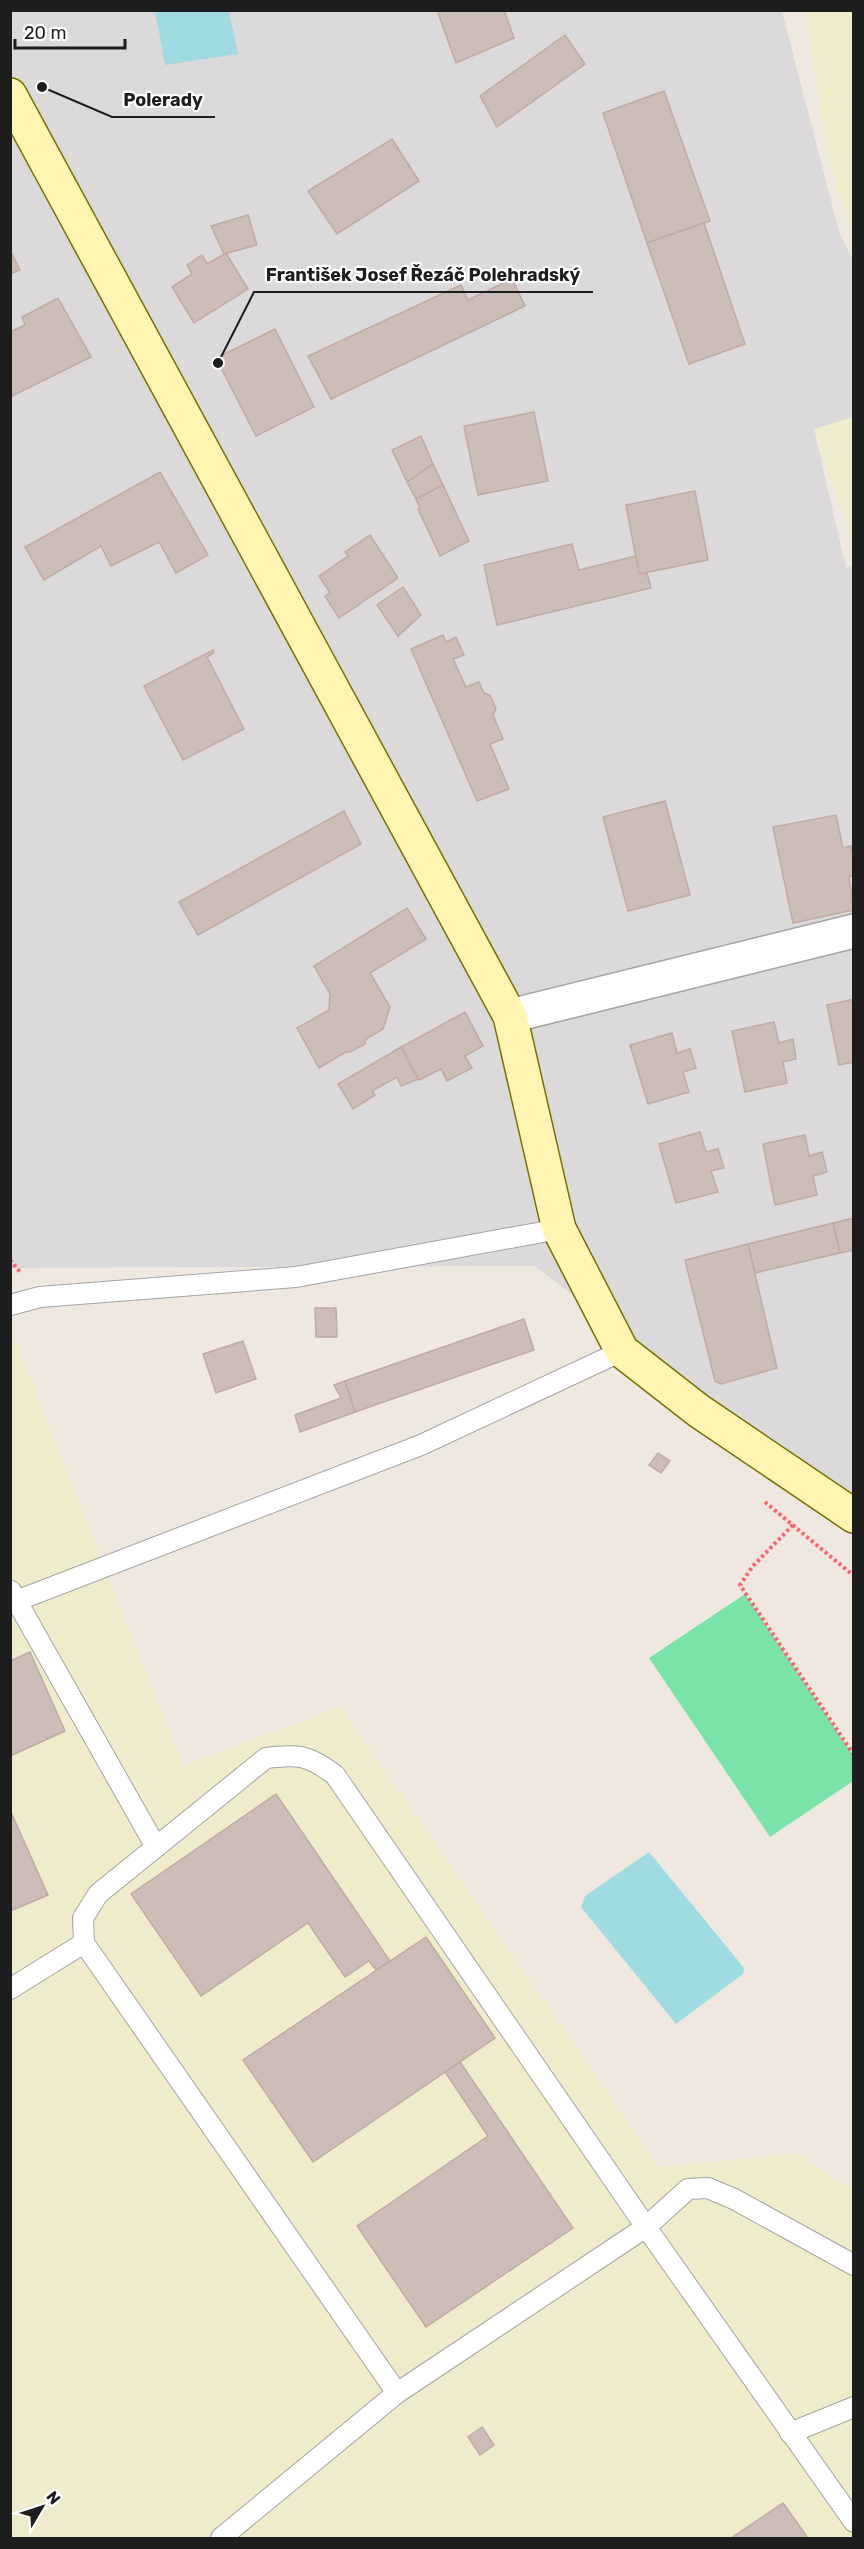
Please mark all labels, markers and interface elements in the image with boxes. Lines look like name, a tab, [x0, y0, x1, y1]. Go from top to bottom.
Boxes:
scale bar	[15, 12, 124, 50]
text: 20 m	[24, 22, 66, 44]
callout: Polerady	[112, 81, 215, 117]
text: Polerady	[123, 89, 203, 111]
callout: František Josef Řezáč Polehradský	[254, 256, 593, 292]
text: František Josef Řezáč Polehradský	[266, 264, 580, 286]
north arrow	[12, 2477, 72, 2537]
text: N	[42, 2487, 64, 2508]

